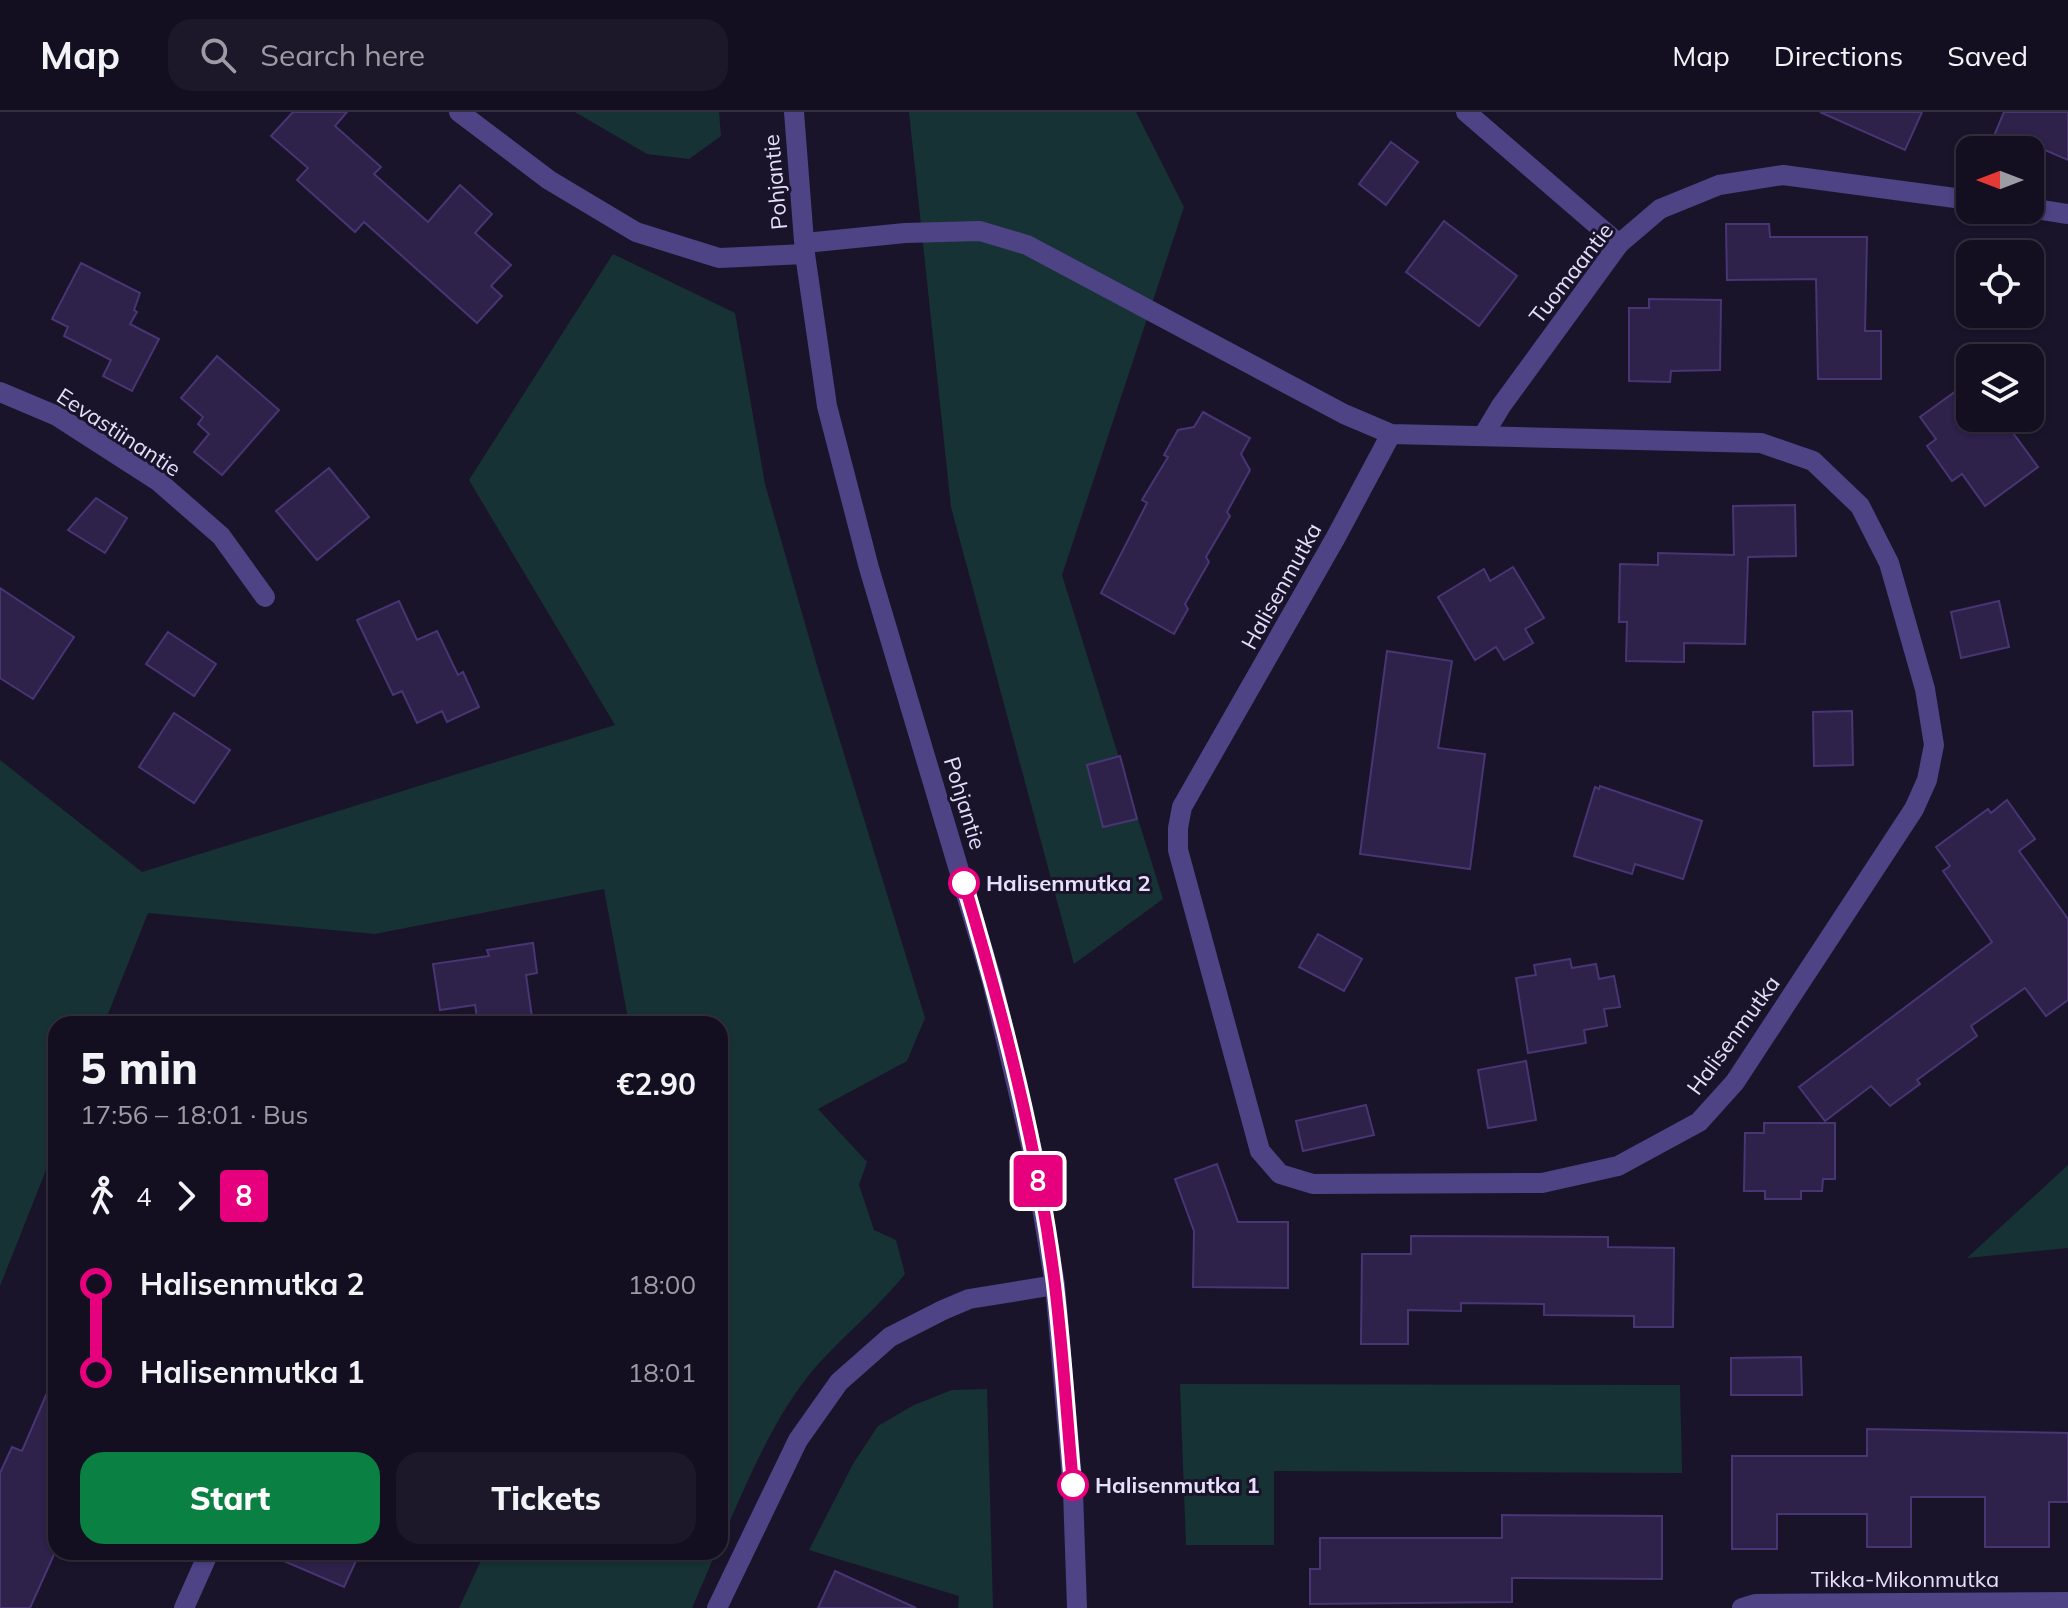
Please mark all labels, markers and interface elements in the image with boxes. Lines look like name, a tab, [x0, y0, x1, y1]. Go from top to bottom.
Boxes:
search box	[168, 19, 728, 91]
text: Map	[40, 31, 120, 79]
icon: search	[196, 33, 240, 77]
text: Search here	[260, 36, 425, 74]
text: Map	[1672, 38, 1730, 73]
text: Directions	[1774, 38, 1903, 73]
text: Saved	[1947, 38, 2028, 73]
street label: Pohjantie	[757, 133, 793, 231]
north arrow	[1956, 136, 2044, 224]
map controls	[1956, 136, 2044, 432]
street label: Tuomaantie	[1523, 217, 1619, 329]
button: locate	[1956, 240, 2044, 328]
button: layers	[1956, 344, 2044, 432]
street label: Eevastiinantie	[52, 382, 186, 482]
street label: Halisenmutka	[1235, 518, 1327, 654]
street label: Pohjantie	[938, 753, 992, 853]
marker: Halisenmutka 2	[949, 868, 979, 898]
place label: Halisenmutka 2	[986, 869, 1151, 897]
street label: Halisenmutka	[1680, 970, 1786, 1100]
text: 5 min	[80, 1040, 198, 1095]
text: €2.90	[617, 1065, 696, 1103]
text: 17:56 – 18:01 · Bus	[80, 1098, 309, 1131]
line badge: 8	[1012, 1155, 1064, 1207]
text: 8	[1030, 1163, 1046, 1198]
icon: walk	[80, 1174, 124, 1218]
icon: forward	[164, 1174, 208, 1218]
text: 8	[236, 1178, 252, 1213]
text: 4	[136, 1180, 152, 1213]
text: Halisenmutka 2	[140, 1265, 365, 1303]
text: 18:00	[628, 1268, 696, 1301]
text: Halisenmutka 1	[140, 1353, 365, 1391]
text: 18:01	[628, 1356, 696, 1389]
button: Start	[80, 1452, 380, 1544]
button: Tickets	[396, 1452, 696, 1544]
marker: Halisenmutka 1	[1058, 1470, 1088, 1500]
place label: Halisenmutka 1	[1095, 1471, 1260, 1499]
street label: Tikka-Mikonmutka	[1811, 1565, 1999, 1593]

